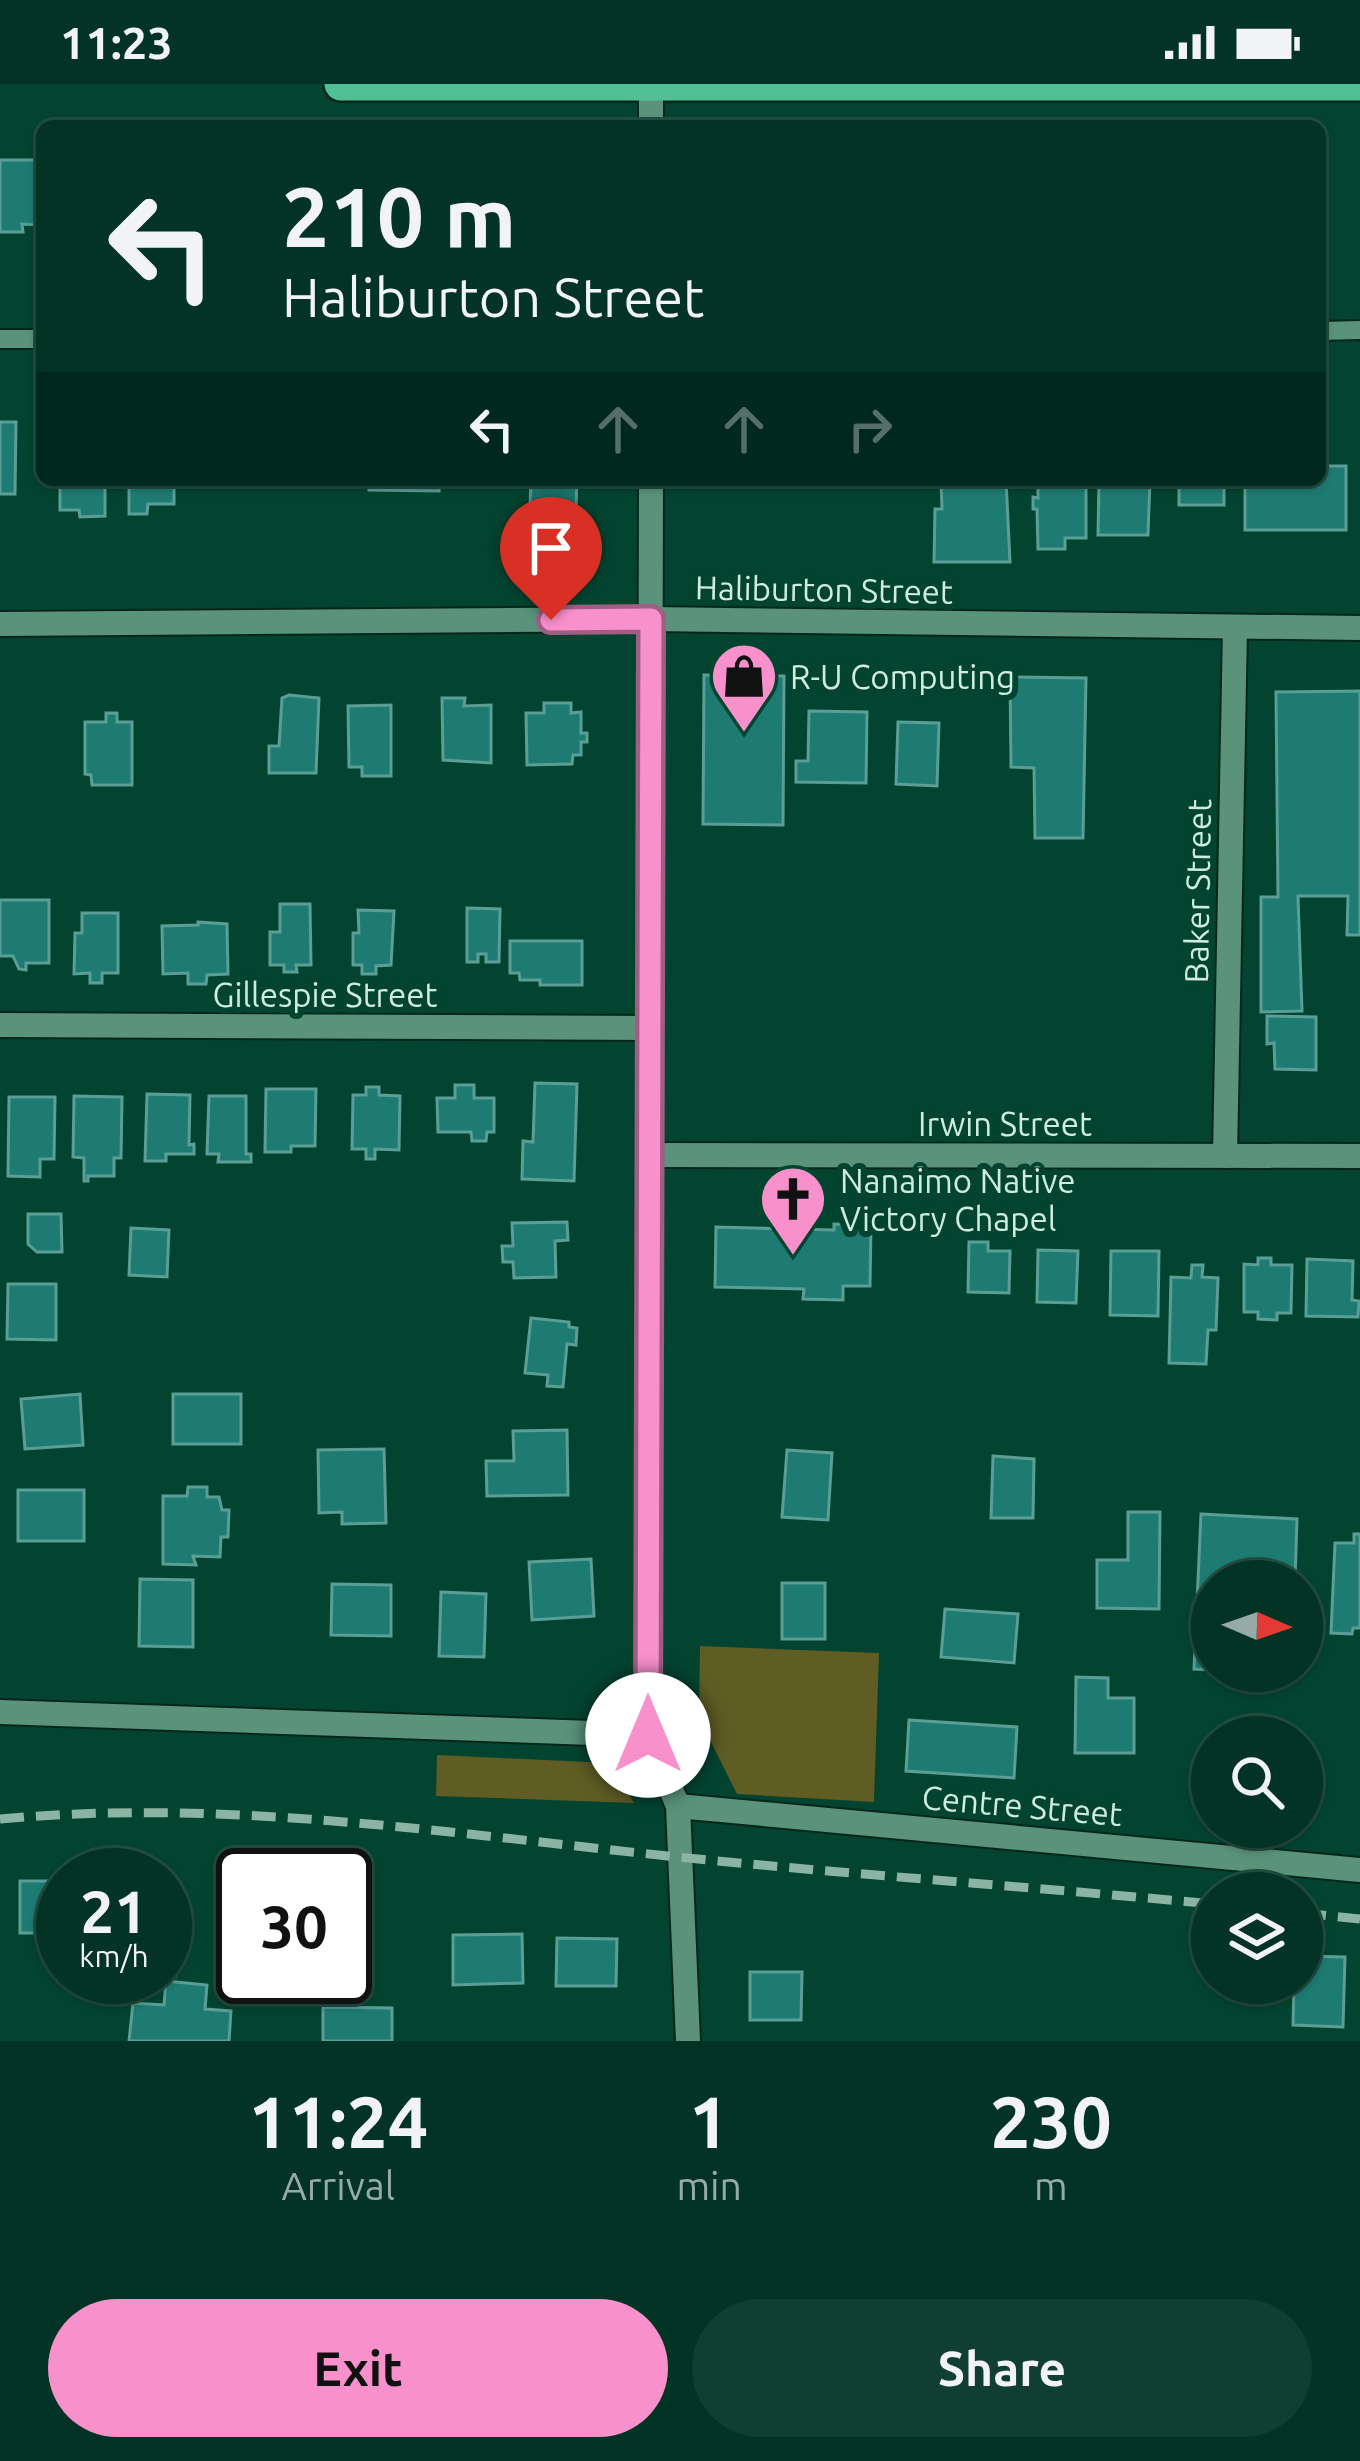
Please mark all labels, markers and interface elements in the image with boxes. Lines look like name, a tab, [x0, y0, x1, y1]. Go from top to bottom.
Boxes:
text: 11:23	[60, 17, 173, 68]
icon: left	[84, 168, 240, 324]
text: 210 m	[282, 169, 516, 263]
text: Haliburton Street	[282, 267, 704, 327]
icon: left	[459, 396, 525, 462]
icon: ahead	[585, 396, 651, 462]
icon: ahead	[711, 396, 777, 462]
icon: right	[837, 396, 903, 462]
pin	[500, 497, 602, 620]
icon: arrive	[518, 515, 584, 581]
street label: Haliburton Street	[695, 568, 953, 610]
shop icon: R-U Computing	[709, 641, 779, 735]
place label: R-U Computing	[790, 658, 1015, 695]
street label: Baker Street	[1177, 798, 1217, 984]
street label: Gillespie Street	[213, 976, 438, 1013]
street label: Irwin Street	[918, 1105, 1092, 1142]
place label: Nanaimo Native Victory Chapel	[840, 1162, 1075, 1237]
church icon: Nanaimo Native Victory Chapel	[758, 1164, 828, 1258]
north arrow	[1191, 1560, 1323, 1692]
map controls	[1191, 1560, 1323, 2004]
position arrow	[585, 1672, 711, 1798]
button: search	[1191, 1716, 1323, 1848]
street label: Centre Street	[920, 1778, 1124, 1832]
speed limit sign: 30	[216, 1848, 372, 2004]
button: layers	[1191, 1872, 1323, 2004]
text: 21	[80, 1877, 148, 1944]
text: km/h	[79, 1939, 149, 1973]
text: 11:24	[248, 2081, 428, 2162]
text: 1	[689, 2081, 729, 2162]
text: 230	[990, 2081, 1112, 2162]
text: Arrival	[281, 2164, 395, 2207]
text: min	[676, 2164, 742, 2207]
text: m	[1034, 2164, 1068, 2207]
button: Exit	[48, 2299, 668, 2437]
button: Share	[692, 2299, 1312, 2437]

